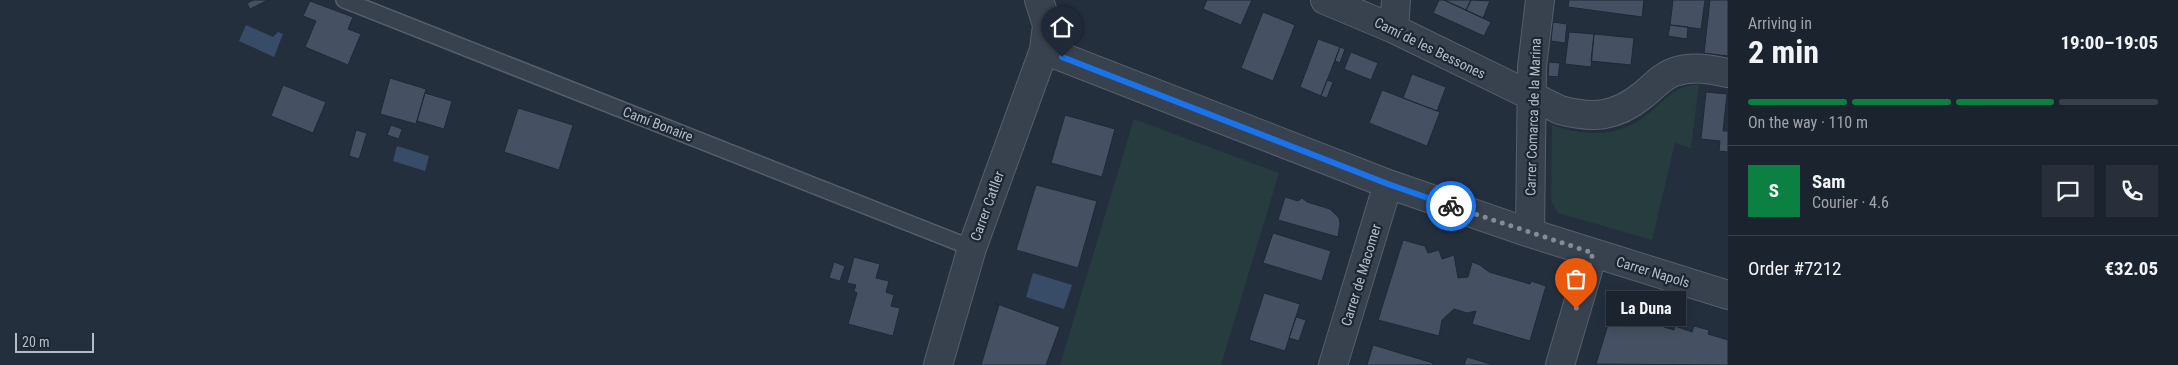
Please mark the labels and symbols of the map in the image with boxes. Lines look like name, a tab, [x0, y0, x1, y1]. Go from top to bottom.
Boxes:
pin	[1041, 6, 1083, 57]
street label: Camí de les Bessones	[1372, 14, 1488, 82]
street label: Carrer Comarca de la Marina	[1522, 38, 1544, 196]
street label: Camí Bonaire	[621, 103, 696, 145]
street label: Carrer Catller	[967, 169, 1007, 243]
courier	[1426, 181, 1476, 231]
street label: Carrer de Macomer	[1338, 222, 1384, 328]
street label: Carrer Napols	[1614, 253, 1692, 291]
pin	[1555, 258, 1597, 309]
callout: La Duna	[1606, 292, 1686, 326]
scale bar	[15, 330, 94, 353]

